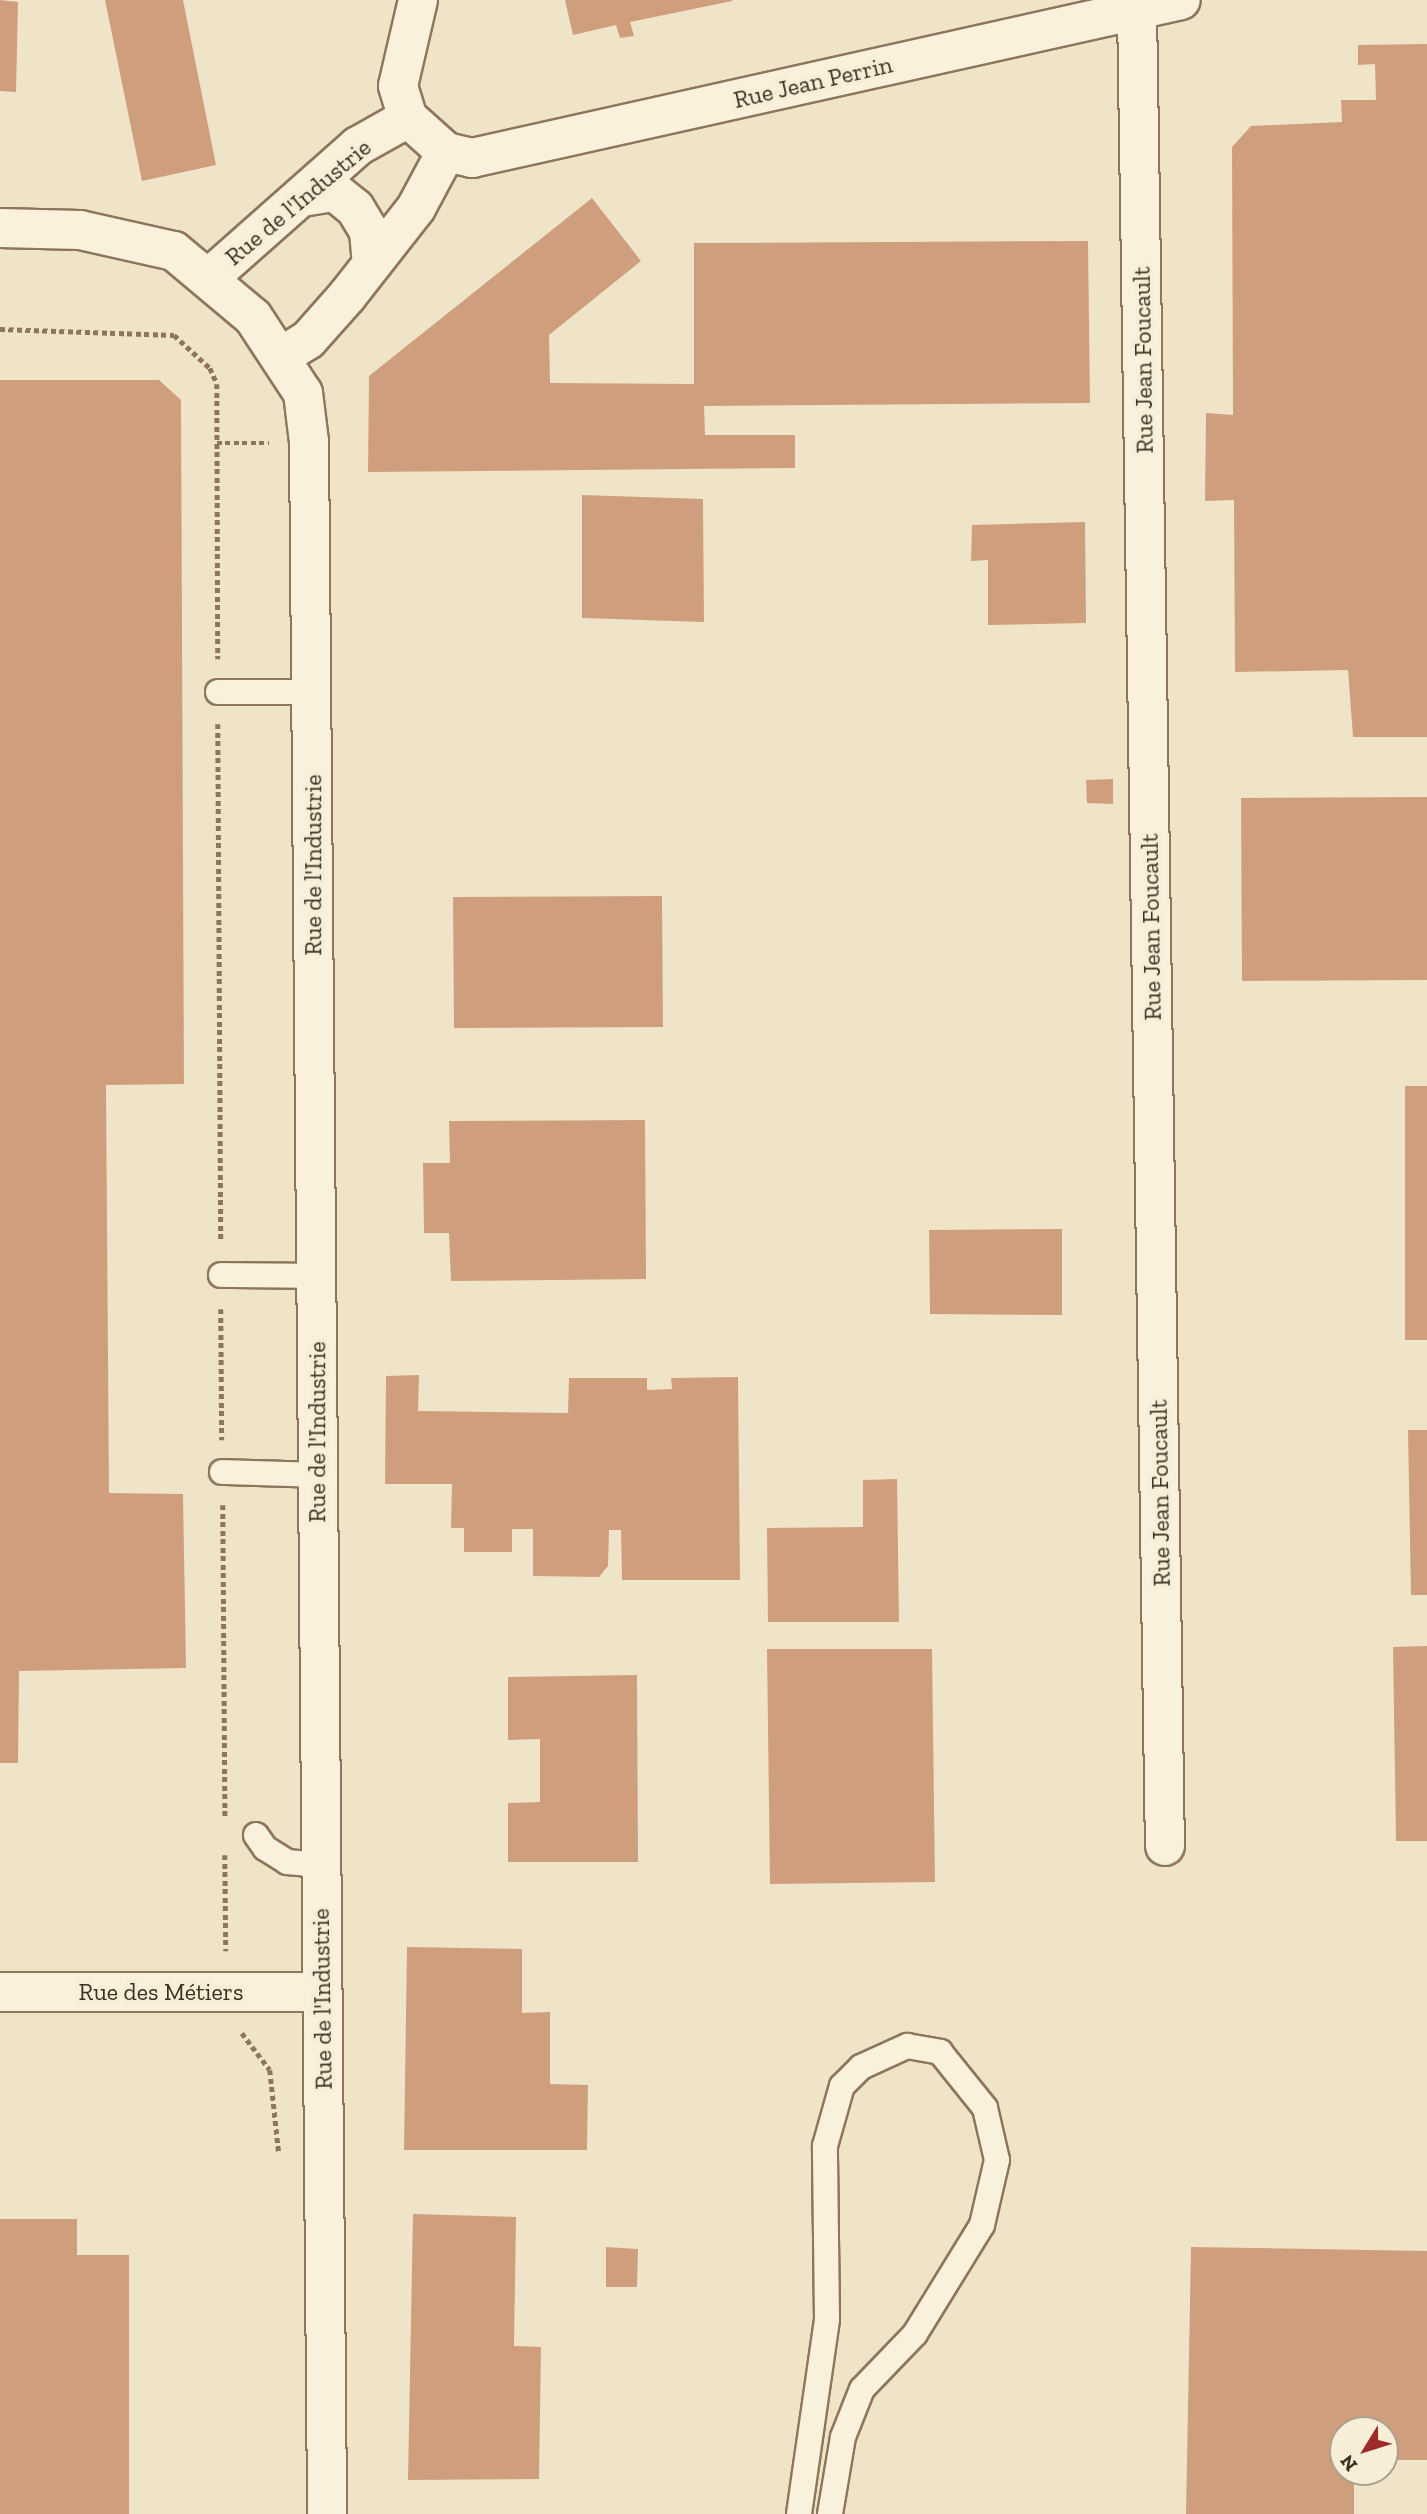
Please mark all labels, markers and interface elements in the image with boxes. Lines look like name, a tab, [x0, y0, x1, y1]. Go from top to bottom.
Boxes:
street label: Rue Jean Perrin	[731, 50, 895, 114]
street label: Rue de l'Industrie	[219, 133, 377, 271]
street label: Rue Jean Foucault	[1127, 266, 1159, 454]
street label: Rue de l'Industrie	[299, 774, 327, 956]
street label: Rue Jean Foucault	[1135, 833, 1167, 1021]
street label: Rue de l'Industrie	[303, 1341, 331, 1523]
street label: Rue Jean Foucault	[1144, 1399, 1176, 1587]
street label: Rue de l'Industrie	[306, 1908, 338, 2090]
street label: Rue des Métiers	[79, 1978, 243, 2006]
north arrow	[1329, 2416, 1399, 2486]
text: N	[1335, 2450, 1362, 2476]

